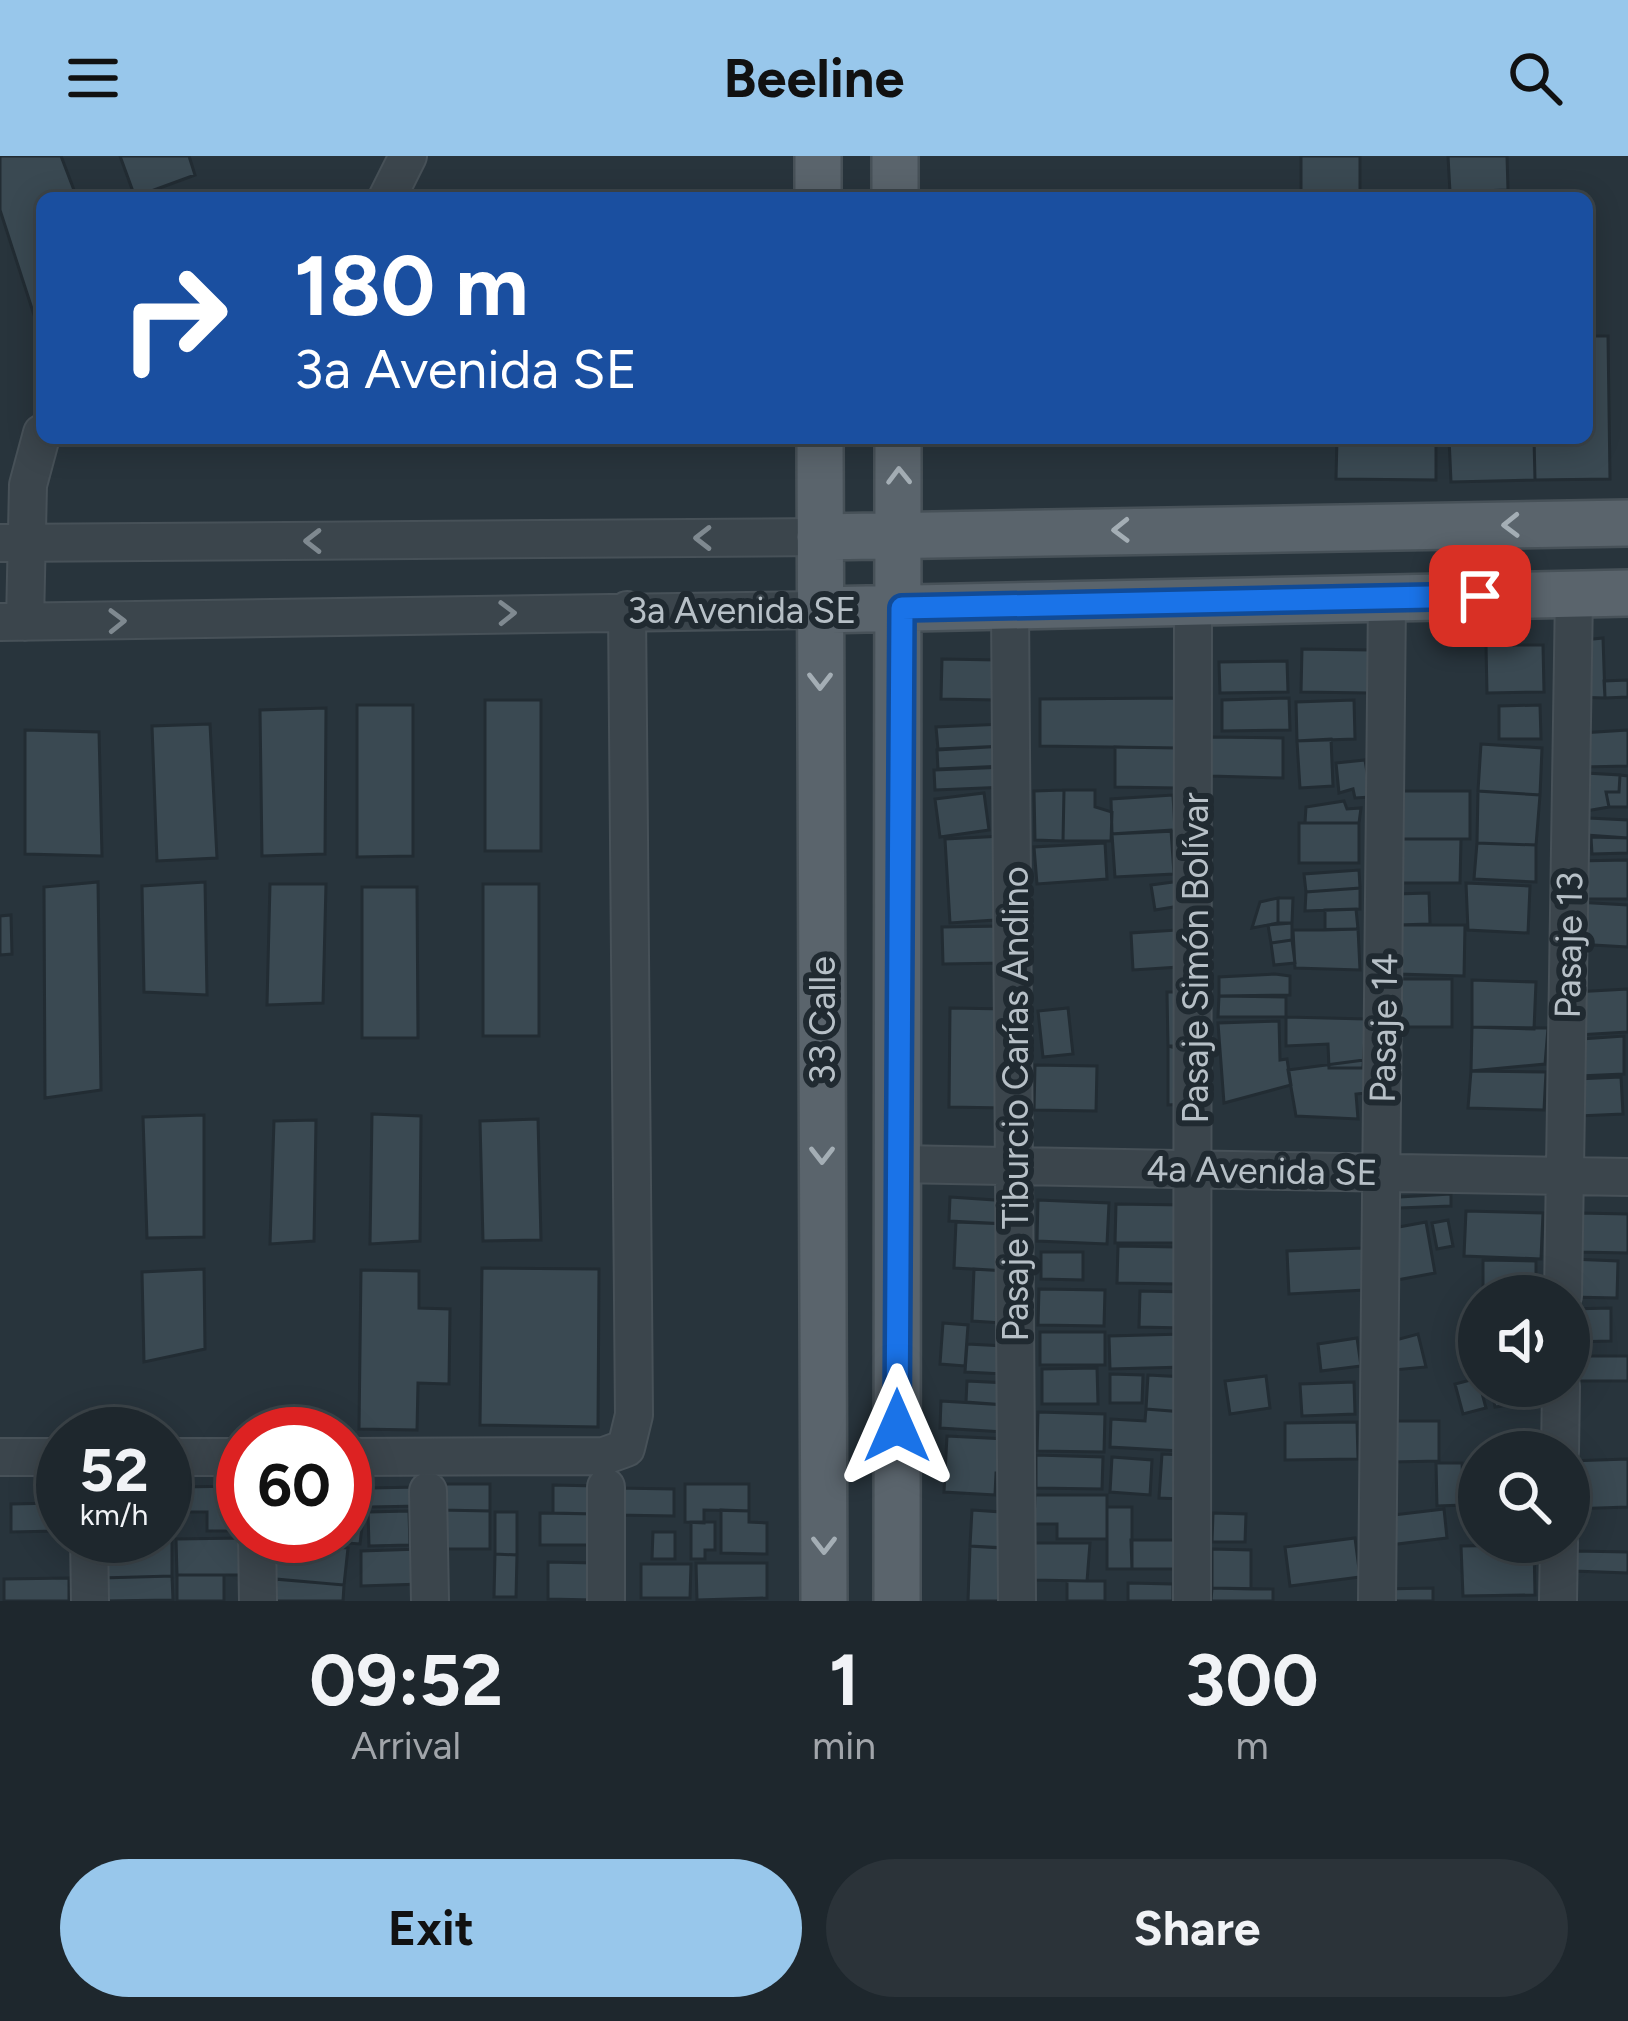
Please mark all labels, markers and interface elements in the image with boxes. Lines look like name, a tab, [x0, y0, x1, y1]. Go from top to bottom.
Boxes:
icon: menu	[60, 45, 126, 111]
icon: search	[1502, 45, 1568, 111]
text: Beeline	[724, 46, 904, 111]
text: 180 m	[294, 235, 529, 336]
icon: right	[96, 240, 252, 396]
text: 3a Avenida SE	[294, 337, 637, 402]
one-way arrow	[886, 466, 912, 485]
one-way arrow	[1501, 512, 1519, 538]
one-way arrow	[1111, 517, 1130, 543]
one-way arrow	[693, 525, 711, 551]
one-way arrow	[303, 527, 322, 553]
pin	[1429, 545, 1531, 647]
icon: arrive	[1447, 563, 1513, 629]
street label: 3a Avenida SE	[628, 589, 856, 632]
one-way arrow	[498, 600, 517, 626]
one-way arrow	[108, 608, 127, 634]
one-way arrow	[807, 673, 833, 691]
street label: Pasaje Simón Bolívar	[1174, 792, 1217, 1124]
street label: Pasaje Tiburcio Carías Andino	[994, 866, 1037, 1342]
street label: Pasaje 13	[1546, 871, 1591, 1019]
street label: Pasaje 14	[1361, 953, 1406, 1103]
street label: 33 Calle	[801, 956, 844, 1084]
one-way arrow	[809, 1147, 835, 1165]
street label: 4a Avenida SE	[1146, 1147, 1378, 1194]
map controls	[1458, 1275, 1590, 1563]
button: sound	[1458, 1275, 1590, 1407]
position arrow	[834, 1363, 960, 1489]
speed limit sign: 60	[216, 1407, 372, 1563]
button: search	[1458, 1431, 1590, 1563]
text: 52	[79, 1434, 149, 1506]
text: km/h	[80, 1496, 148, 1533]
one-way arrow	[811, 1537, 837, 1555]
text: 09:52	[309, 1637, 503, 1723]
text: 1	[829, 1637, 859, 1723]
text: 300	[1185, 1637, 1319, 1723]
text: Arrival	[351, 1722, 461, 1769]
text: min	[812, 1722, 876, 1769]
text: m	[1235, 1722, 1269, 1769]
button: Exit	[60, 1859, 802, 1997]
button: Share	[826, 1859, 1568, 1997]

